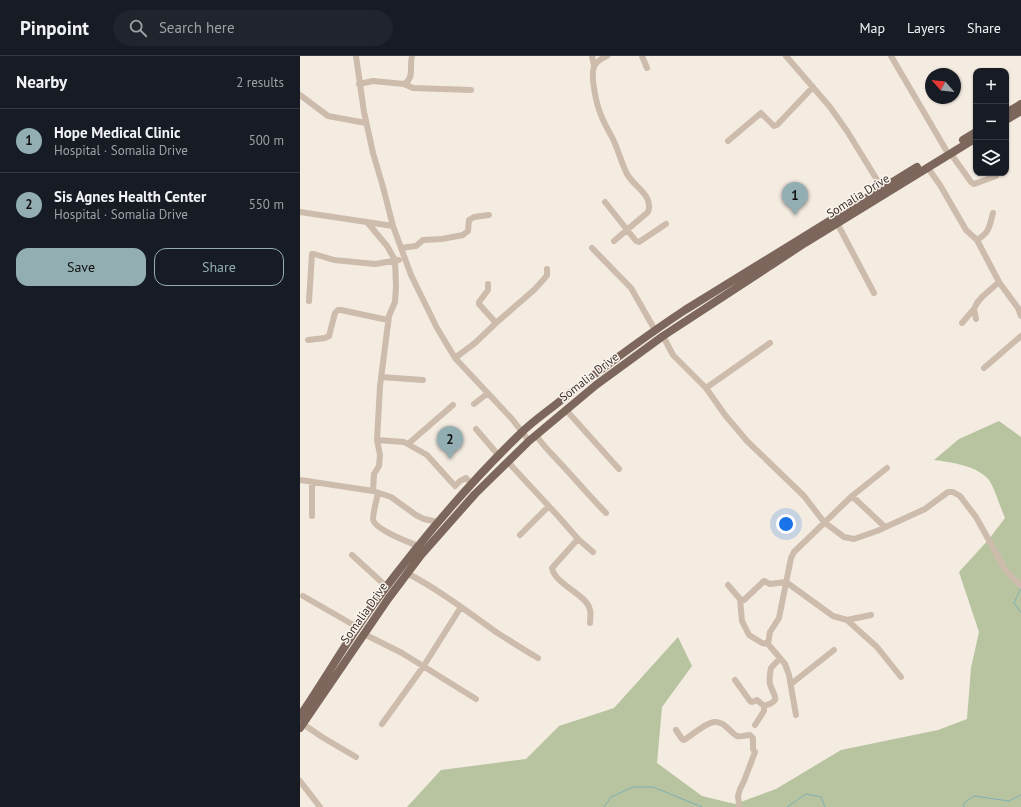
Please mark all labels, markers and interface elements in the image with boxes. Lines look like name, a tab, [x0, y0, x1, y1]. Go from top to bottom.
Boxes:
search box	[113, 10, 393, 46]
text: Pinpoint	[20, 16, 89, 40]
icon: search	[127, 17, 149, 39]
text: Search here	[159, 18, 235, 37]
text: Map	[859, 19, 885, 37]
text: Layers	[907, 19, 945, 37]
text: Share	[967, 19, 1001, 37]
north arrow	[925, 68, 961, 104]
map controls	[973, 68, 1009, 176]
button: +	[973, 68, 1009, 104]
text: Nearby	[16, 71, 67, 93]
text: 2 results	[236, 74, 284, 91]
button: −	[973, 104, 1009, 140]
text: Hope Medical Clinic	[54, 123, 181, 142]
text: 1	[25, 132, 33, 149]
text: 500 m	[249, 132, 284, 149]
button: layers	[973, 140, 1009, 176]
text: Hospital · Somalia Drive	[54, 142, 188, 159]
street label: Somalia Drive	[824, 170, 892, 221]
pin: 1	[782, 182, 808, 215]
text: Sis Agnes Health Center	[54, 187, 206, 206]
text: 2	[25, 196, 33, 213]
text: 550 m	[249, 196, 284, 213]
text: Hospital · Somalia Drive	[54, 206, 188, 223]
button: Save	[16, 248, 146, 286]
button: Share	[154, 248, 284, 286]
street label: Somalia Drive	[556, 349, 621, 404]
pin: 2	[437, 426, 463, 459]
your location	[776, 514, 796, 534]
street label: Somalia Drive	[337, 579, 390, 646]

